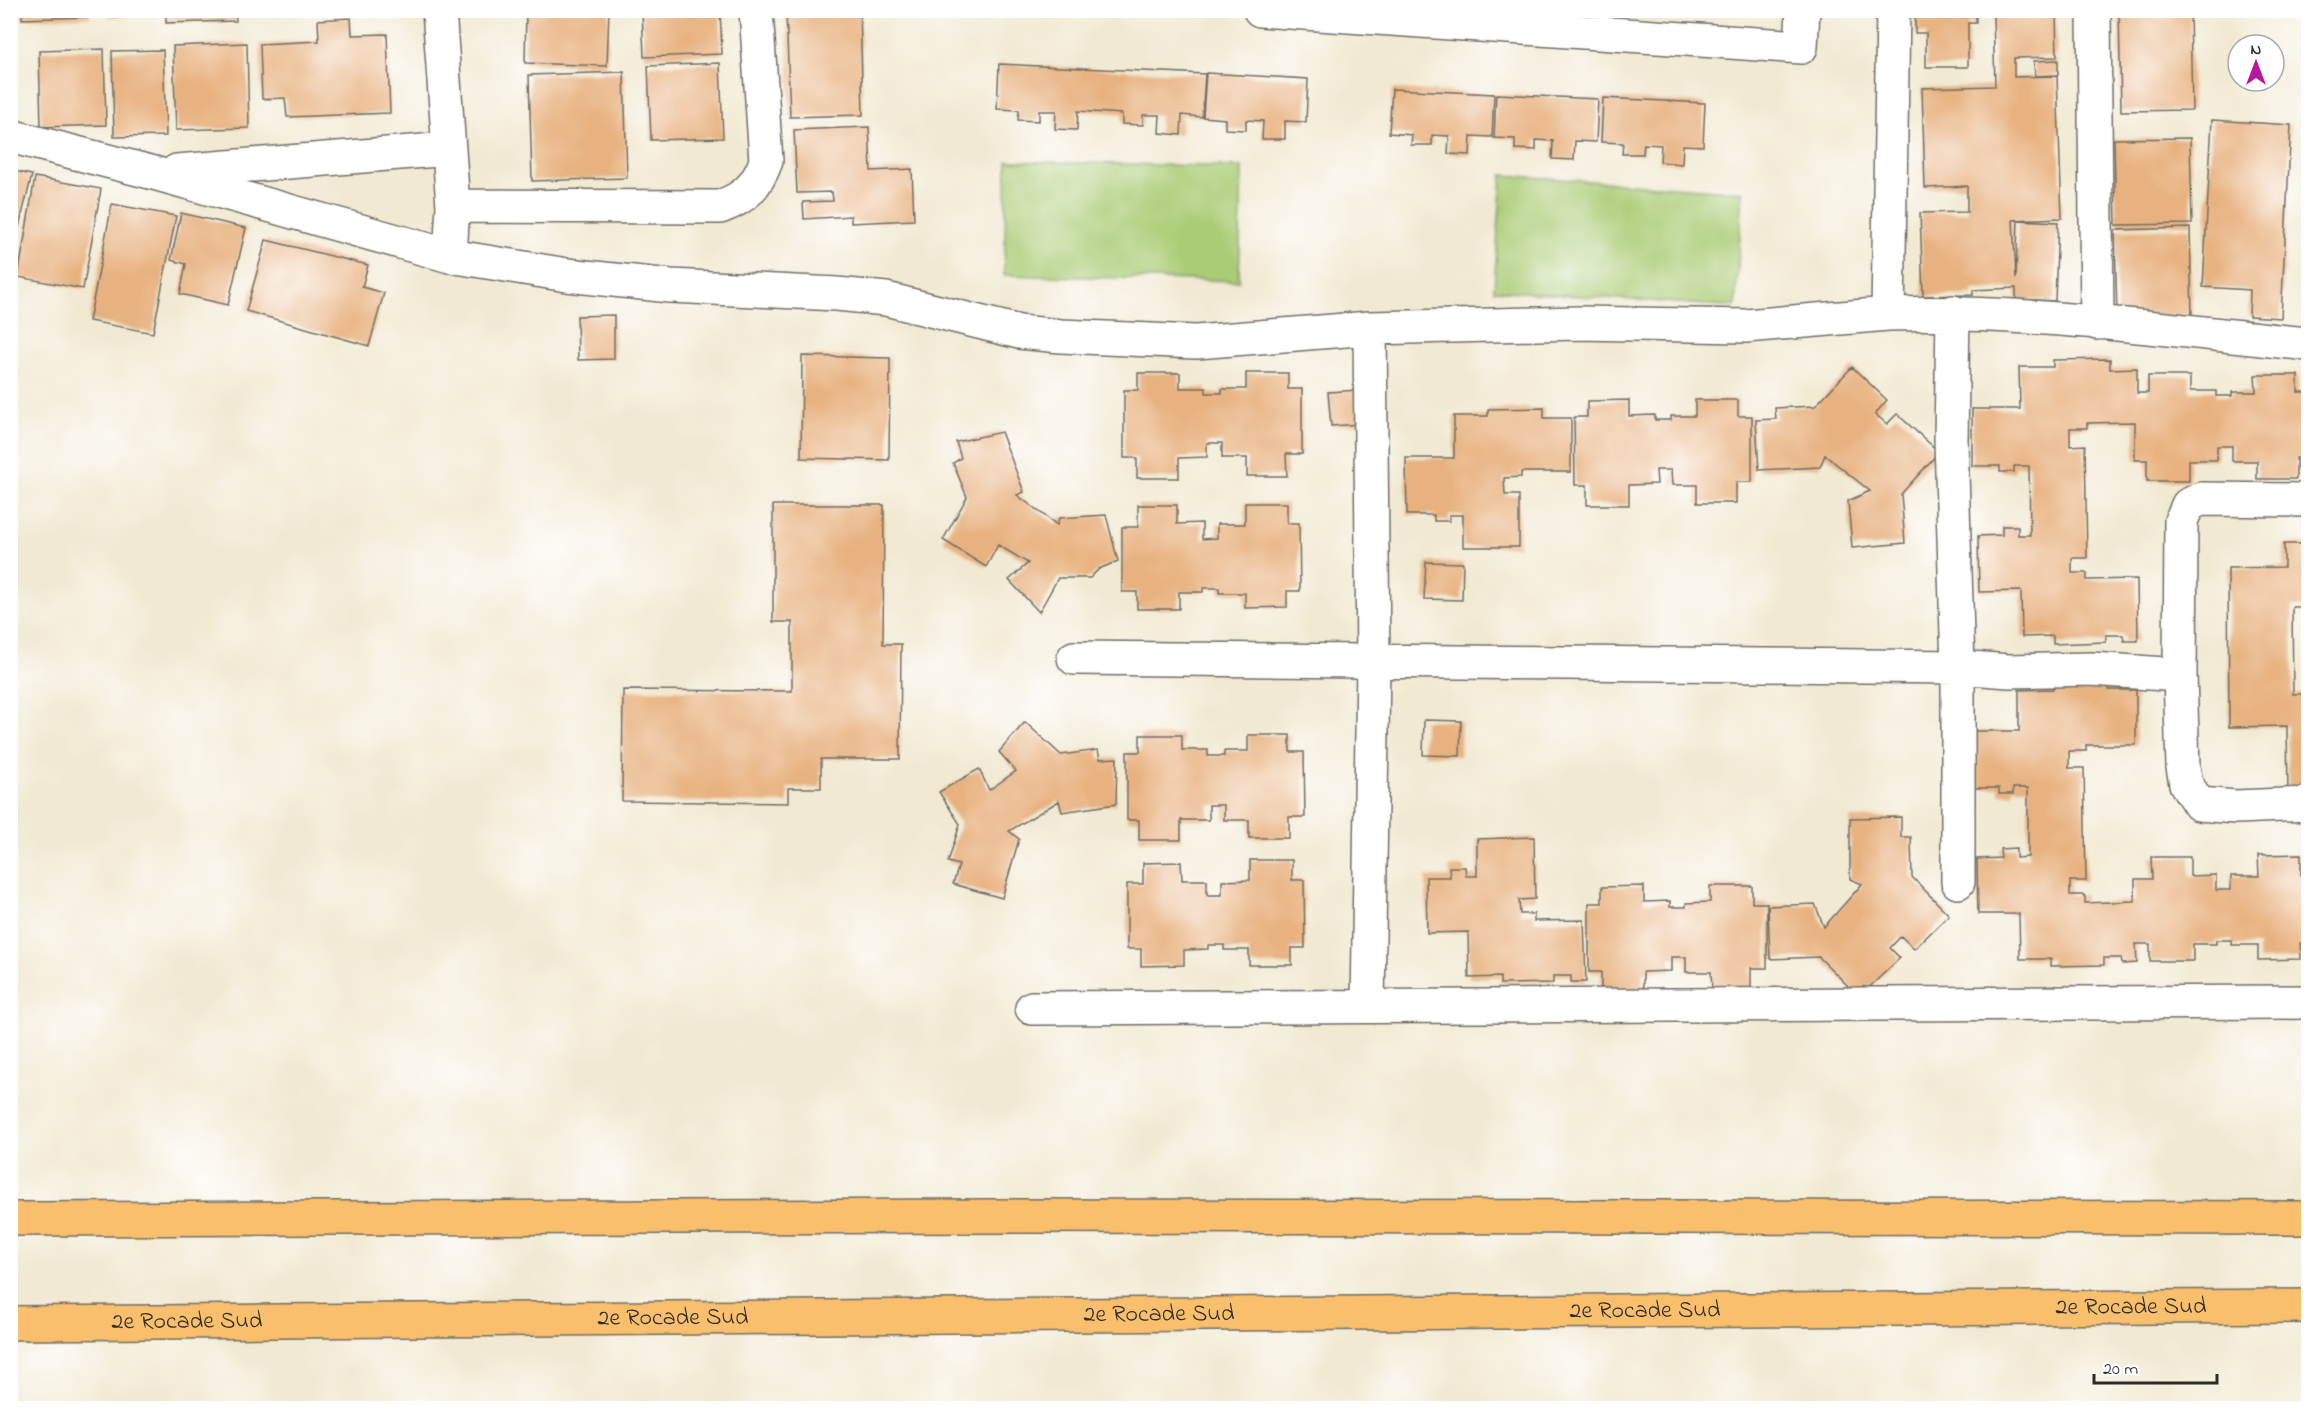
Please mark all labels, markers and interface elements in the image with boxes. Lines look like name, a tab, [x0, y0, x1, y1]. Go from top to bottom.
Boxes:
north arrow	[2226, 33, 2286, 93]
text: N	[2251, 38, 2262, 62]
street label: 2e Rocade Sud	[2055, 1289, 2207, 1325]
street label: 2e Rocade Sud	[1569, 1293, 1721, 1329]
street label: 2e Rocade Sud	[1083, 1296, 1235, 1333]
street label: 2e Rocade Sud	[597, 1300, 749, 1336]
street label: 2e Rocade Sud	[111, 1304, 263, 1340]
scale bar	[2094, 1347, 2217, 1385]
text: 20 m	[2103, 1357, 2138, 1383]

